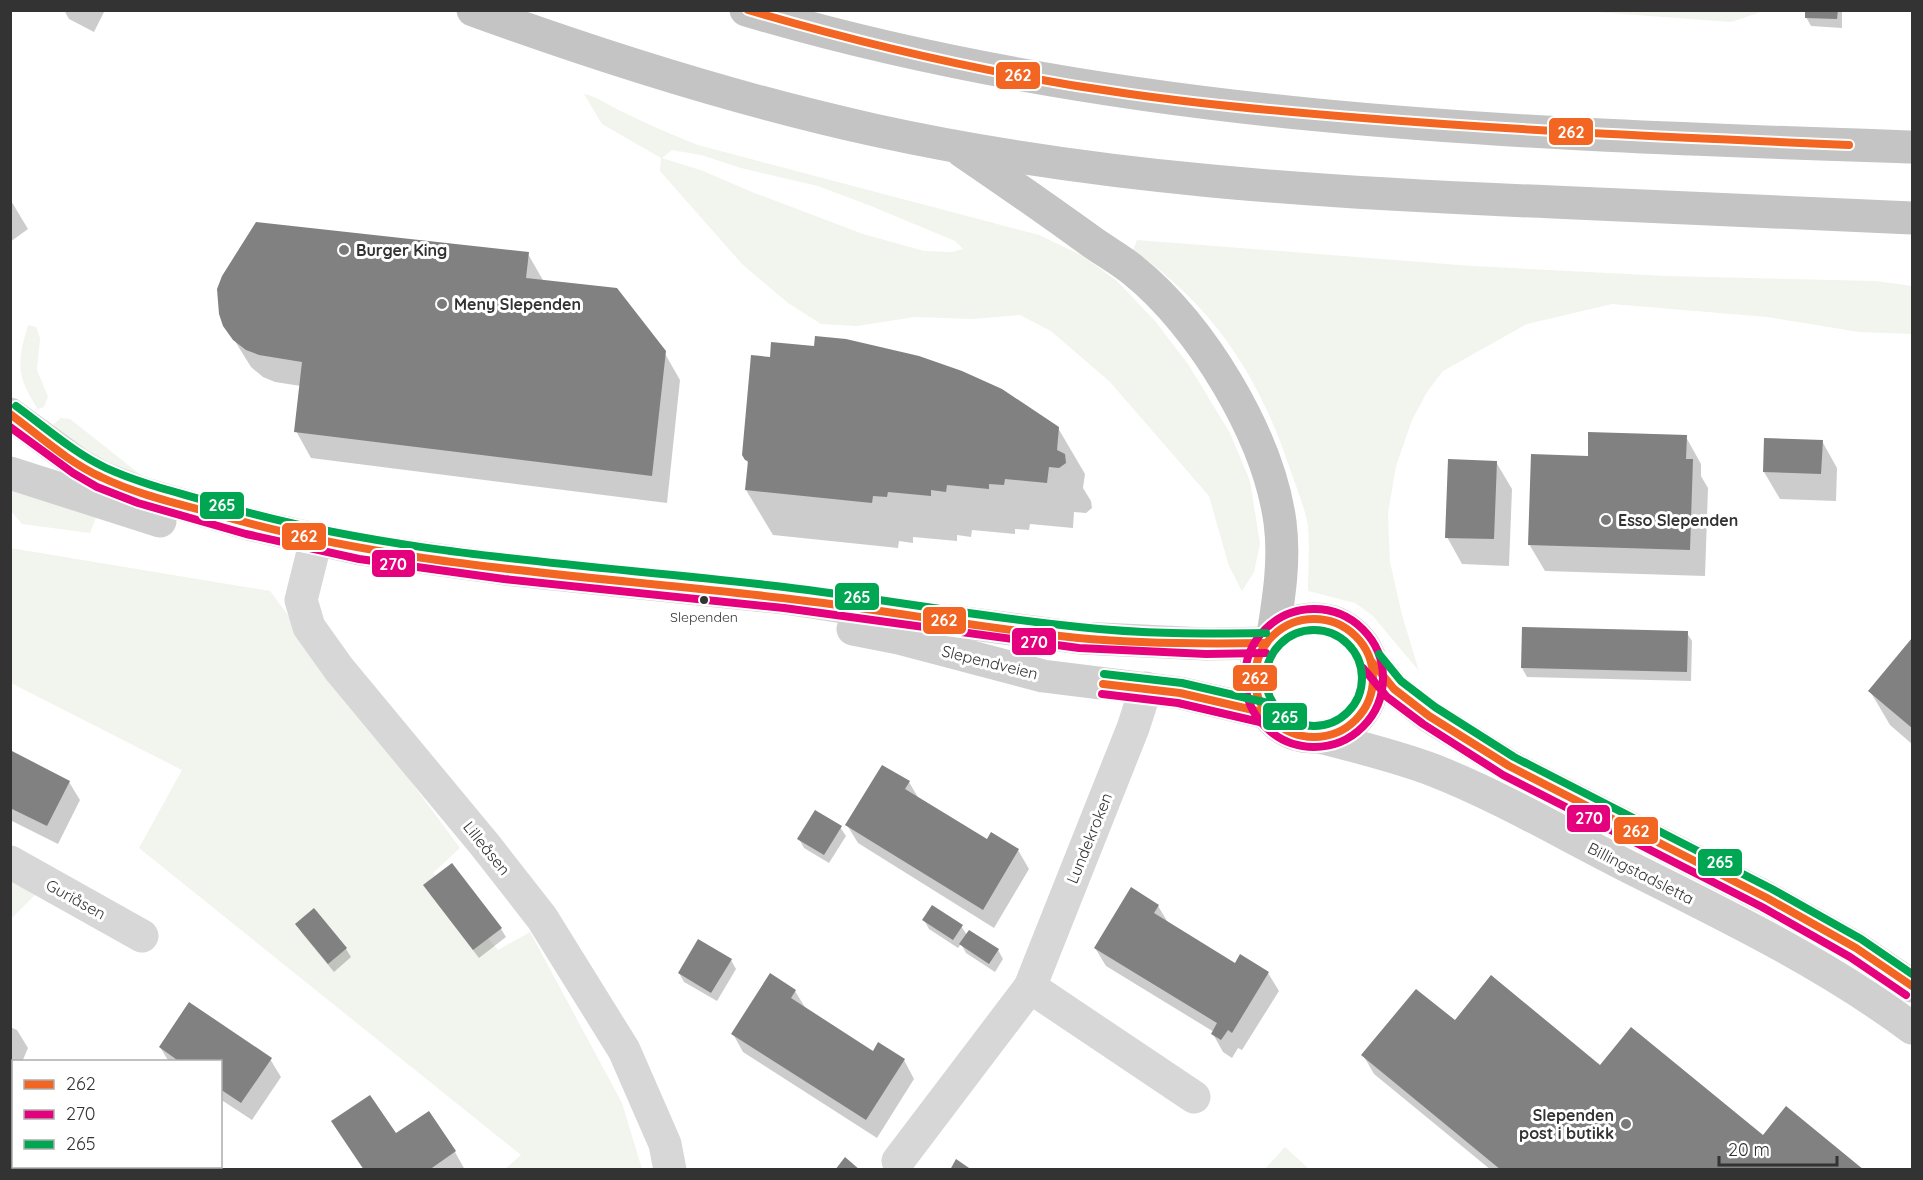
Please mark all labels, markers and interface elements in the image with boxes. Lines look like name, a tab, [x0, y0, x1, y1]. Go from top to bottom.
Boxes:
line badge: 262	[995, 61, 1041, 90]
text: 262	[1004, 65, 1032, 85]
line badge: 262	[1548, 117, 1594, 146]
text: 262	[1557, 122, 1585, 142]
place label: Burger King	[356, 240, 447, 260]
marker: Burger King	[337, 243, 351, 257]
place label: Meny Slependen	[454, 294, 581, 314]
marker: Meny Slependen	[435, 297, 449, 311]
line badge: 265	[199, 491, 245, 520]
text: 265	[208, 495, 236, 515]
place label: Esso Slependen	[1618, 510, 1738, 530]
marker: Esso Slependen	[1599, 513, 1613, 527]
line badge: 262	[281, 522, 327, 551]
text: 262	[290, 526, 318, 546]
line badge: 270	[371, 549, 416, 578]
text: 270	[379, 554, 407, 574]
line badge: 265	[834, 582, 880, 611]
text: 265	[843, 587, 871, 607]
marker: Slependen	[698, 594, 710, 606]
line badge: 262	[922, 606, 967, 635]
place label: Slependen	[670, 608, 738, 626]
text: 262	[930, 610, 958, 630]
line badge: 270	[1011, 627, 1057, 656]
text: 270	[1020, 632, 1048, 652]
street label: Slependveien	[940, 640, 1040, 684]
line badge: 262	[1232, 664, 1278, 692]
text: 262	[1241, 668, 1269, 688]
line badge: 265	[1262, 702, 1308, 731]
text: 265	[1271, 707, 1299, 727]
street label: Lundekroken	[1062, 790, 1116, 886]
line badge: 270	[1566, 804, 1611, 833]
text: 270	[1575, 808, 1603, 828]
line badge: 262	[1613, 816, 1659, 845]
street label: Lilleåsen	[459, 817, 515, 879]
text: 262	[1622, 821, 1650, 841]
street label: Billingstadsletta	[1585, 838, 1697, 908]
line badge: 265	[1697, 848, 1743, 877]
text: 265	[1706, 852, 1734, 872]
street label: Guriåsen	[43, 874, 109, 924]
legend	[12, 1060, 222, 1168]
text: 262	[66, 1072, 96, 1095]
text: 270	[66, 1102, 96, 1125]
place label: Slependen post i butikk	[1519, 1105, 1614, 1143]
marker: Slependen post i butikk	[1619, 1117, 1633, 1131]
scale bar	[1719, 1129, 1838, 1167]
text: 265	[66, 1132, 95, 1155]
text: 20 m	[1728, 1138, 1770, 1161]

